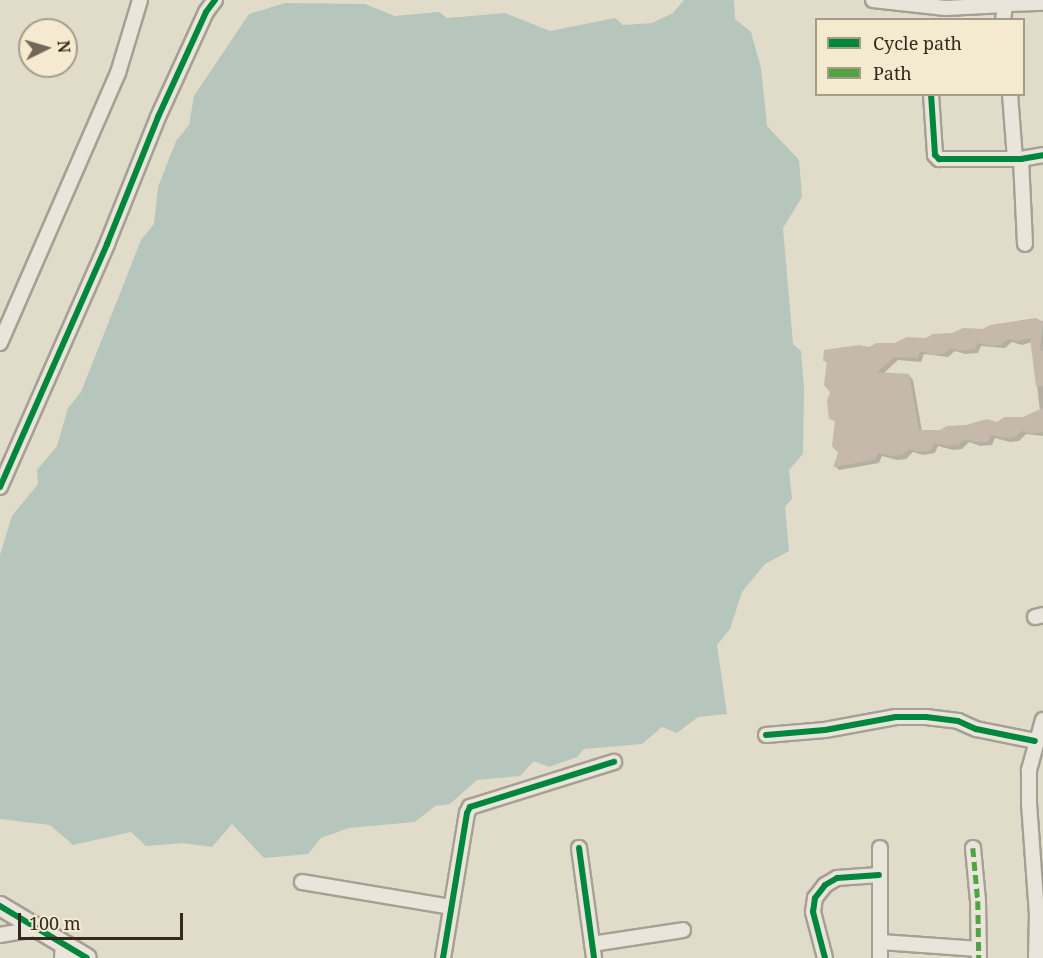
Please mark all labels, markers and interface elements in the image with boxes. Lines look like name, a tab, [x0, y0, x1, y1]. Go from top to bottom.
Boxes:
north arrow	[18, 18, 78, 78]
legend	[815, 18, 1025, 96]
text: Cycle path	[873, 31, 962, 55]
text: N	[52, 39, 75, 54]
text: Path	[873, 61, 912, 85]
scale bar	[21, 901, 186, 939]
text: 100 m	[29, 911, 81, 935]

